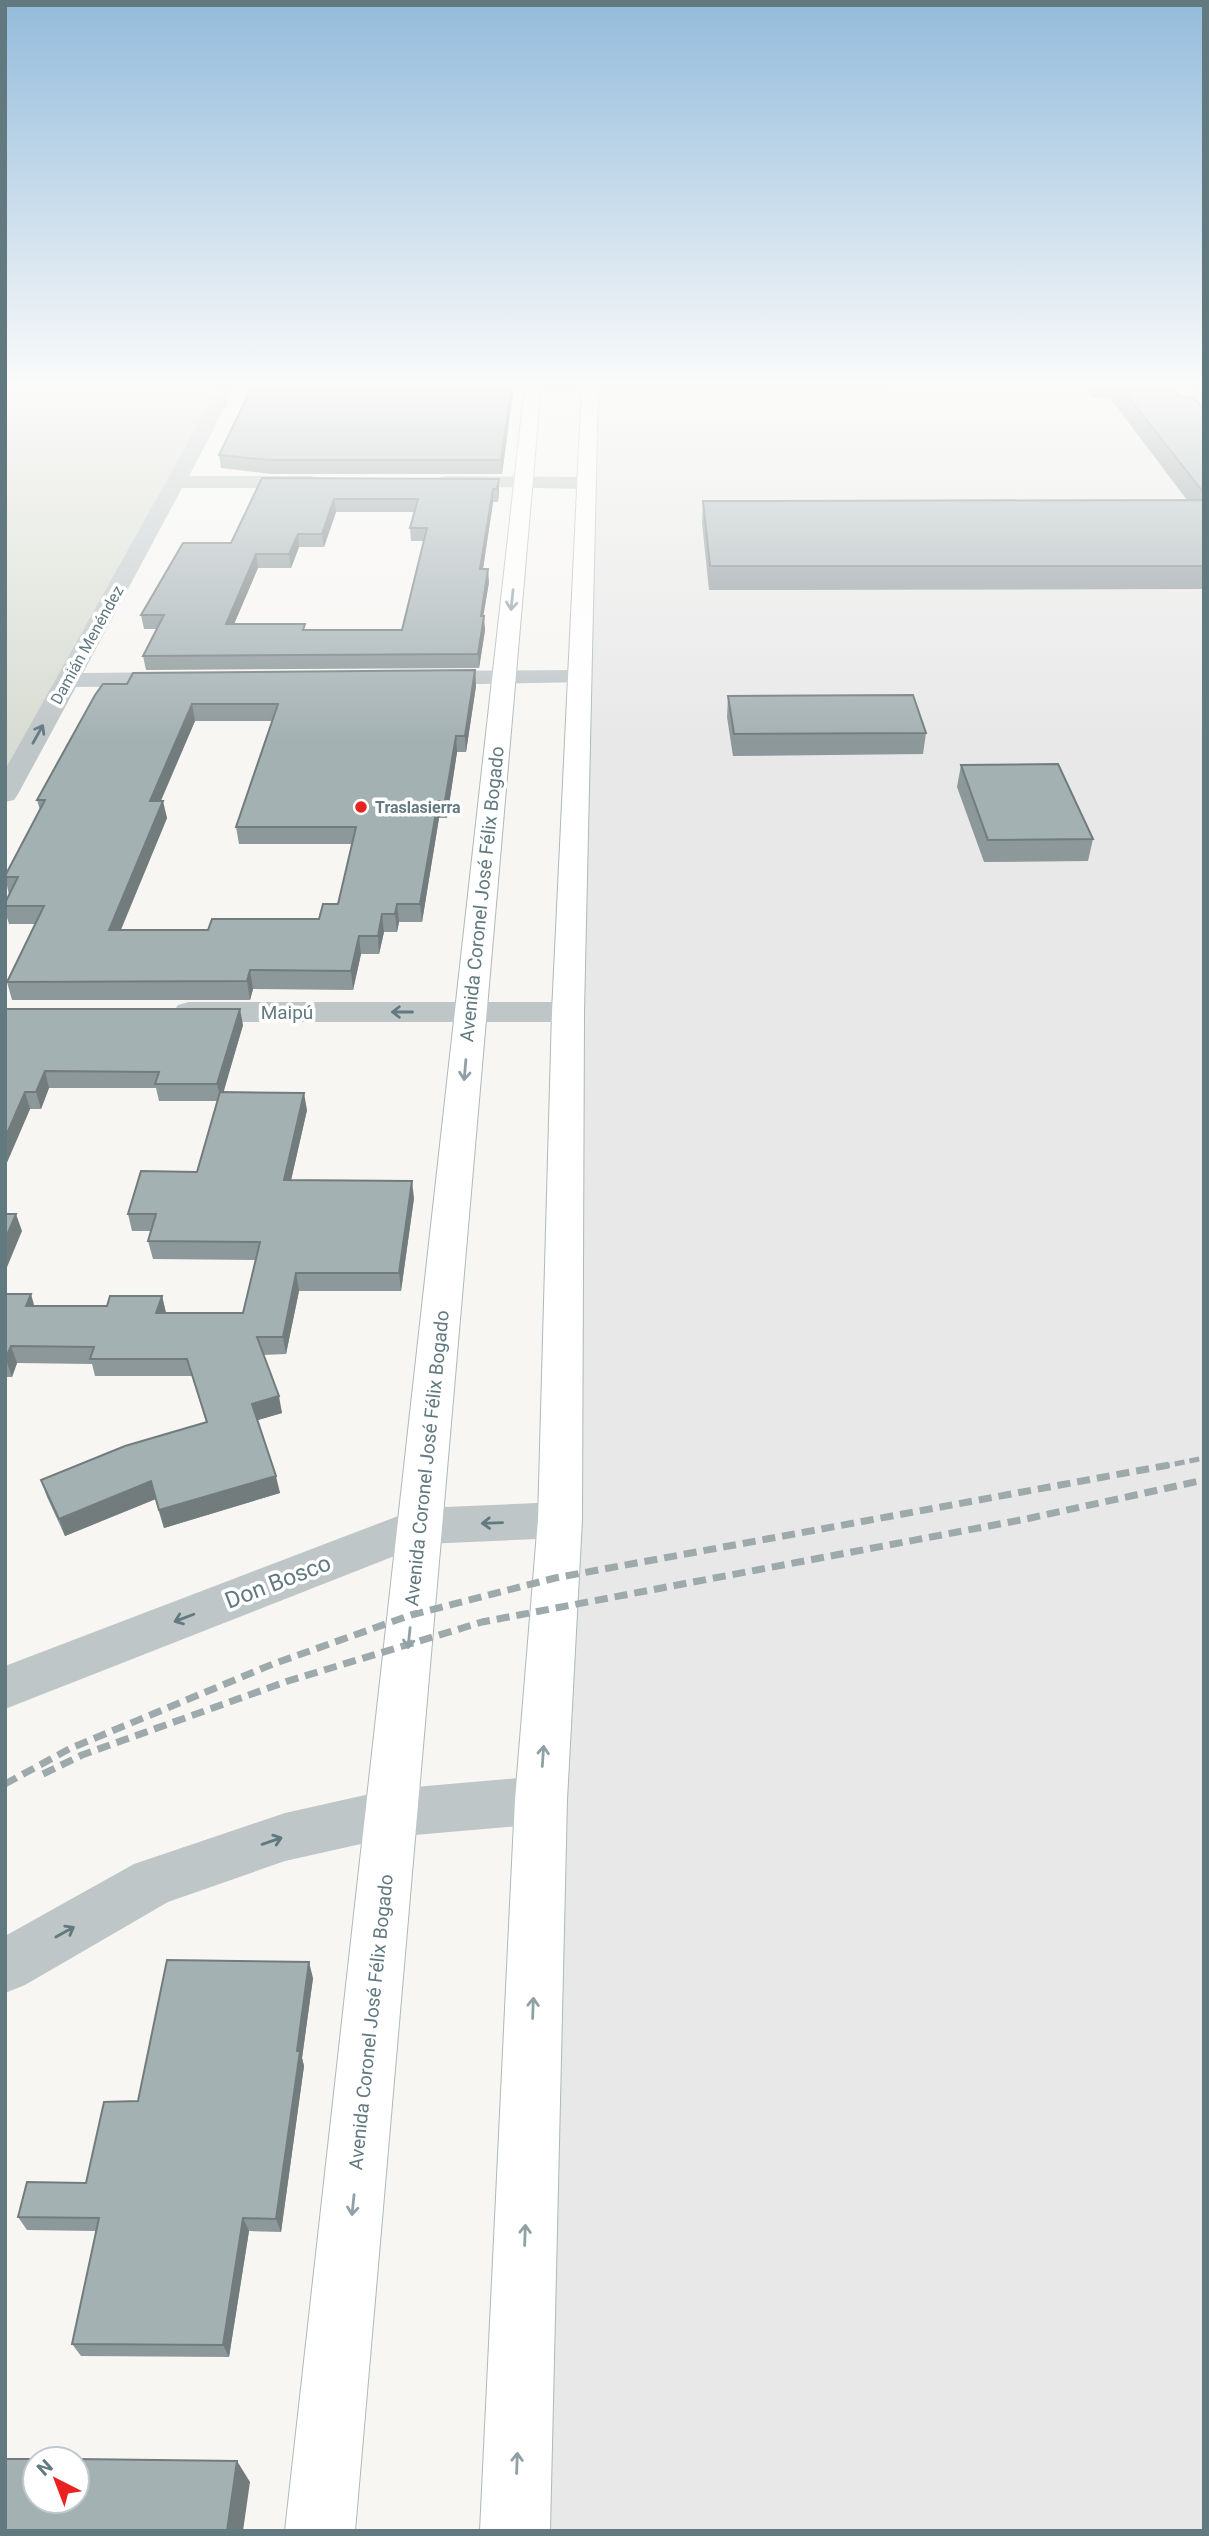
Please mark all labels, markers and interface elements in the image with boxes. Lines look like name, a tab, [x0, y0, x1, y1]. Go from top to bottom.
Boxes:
street label: Damián Menéndez	[47, 582, 128, 708]
one-way arrow	[505, 588, 518, 610]
one-way arrow	[32, 724, 45, 745]
street label: Avenida Coronel José Félix Bogado	[455, 745, 509, 1043]
place label: Traslasierra	[375, 798, 461, 817]
marker: Traslasierra	[353, 799, 369, 815]
street label: Maipú	[261, 1001, 313, 1024]
one-way arrow	[390, 1005, 413, 1018]
one-way arrow	[458, 1058, 471, 1081]
street label: Avenida Coronel José Félix Bogado	[400, 1309, 454, 1607]
one-way arrow	[480, 1516, 503, 1529]
street label: Don Bosco	[221, 1549, 335, 1615]
one-way arrow	[173, 1613, 195, 1626]
one-way arrow	[402, 1626, 415, 1648]
one-way arrow	[537, 1745, 550, 1768]
one-way arrow	[261, 1834, 283, 1846]
street label: Avenida Coronel José Félix Bogado	[344, 1873, 398, 2171]
one-way arrow	[54, 1925, 74, 1939]
one-way arrow	[526, 1997, 540, 2020]
one-way arrow	[346, 2193, 359, 2216]
one-way arrow	[519, 2224, 532, 2247]
north arrow	[21, 2445, 91, 2515]
one-way arrow	[511, 2451, 524, 2474]
text: N	[32, 2455, 58, 2481]

